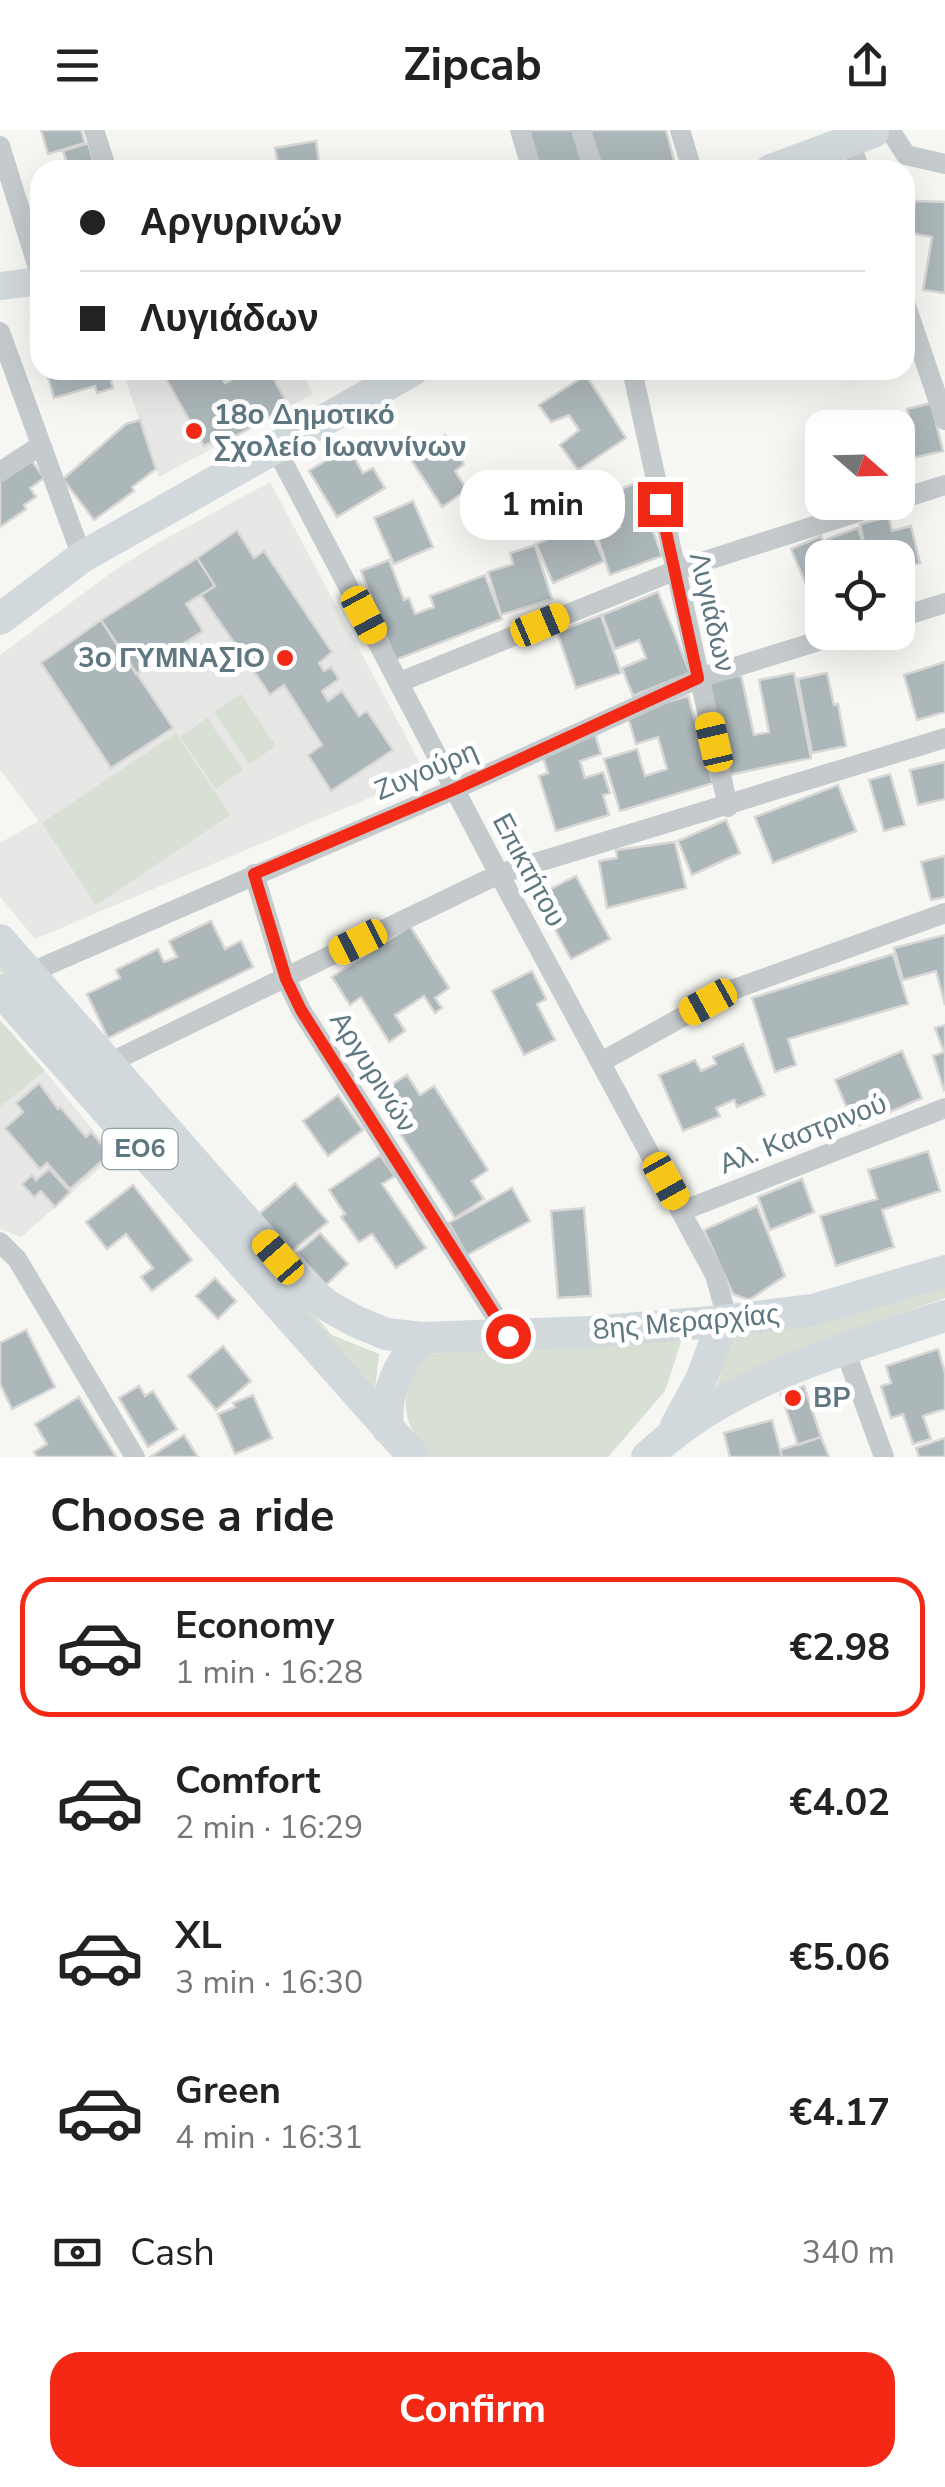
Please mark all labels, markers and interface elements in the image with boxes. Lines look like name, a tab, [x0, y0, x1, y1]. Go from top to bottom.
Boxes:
text: Zipcab	[403, 35, 542, 96]
icon: menu	[50, 38, 105, 93]
icon: share	[840, 38, 895, 93]
text: Αργυρινών	[140, 197, 343, 248]
text: Λυγιάδων	[140, 293, 319, 344]
place label: 18ο Δημοτικό Σχολείο Ιωαννίνων	[214, 396, 467, 466]
north arrow	[805, 410, 915, 520]
map controls	[805, 410, 915, 650]
marker: 18ο Δημοτικό Σχολείο Ιωαννίνων	[183, 420, 205, 442]
callout: 1 min	[460, 469, 625, 539]
route end	[638, 482, 683, 527]
text: 1 min	[501, 483, 584, 526]
button: locate	[805, 540, 915, 650]
street label: Λυγιάδων	[680, 548, 744, 676]
car	[337, 581, 391, 649]
car	[507, 599, 573, 651]
place label: 3ο ΓΥΜΝΑΣΙΟ	[78, 639, 265, 677]
marker: 3ο ΓΥΜΝΑΣΙΟ	[274, 647, 296, 669]
car	[693, 709, 735, 775]
street label: Ζυγούρη	[368, 732, 484, 810]
street label: Επικτήτου	[483, 807, 575, 933]
car	[324, 915, 392, 969]
car	[674, 974, 742, 1030]
street label: Αργυρινών	[321, 1004, 425, 1140]
street label: Αλ. Καστρινού	[714, 1085, 892, 1183]
road number: ΕΟ6	[102, 1129, 178, 1169]
car	[638, 1147, 694, 1215]
car	[247, 1225, 309, 1289]
street label: 8ης Μεραρχίας	[591, 1295, 781, 1349]
route start	[486, 1314, 531, 1359]
place label: BP	[813, 1379, 851, 1417]
marker: BP	[782, 1387, 804, 1409]
text: Choose a ride	[50, 1486, 335, 1547]
text: Economy	[175, 1600, 334, 1651]
icon: car	[55, 1602, 145, 1692]
text: €2.98	[789, 1622, 890, 1673]
text: 1 min · 16:28	[175, 1651, 363, 1694]
text: Comfort	[175, 1755, 320, 1806]
icon: car	[55, 1757, 145, 1847]
text: €4.02	[789, 1777, 890, 1828]
text: 2 min · 16:29	[175, 1806, 363, 1849]
text: XL	[175, 1910, 222, 1961]
icon: car	[55, 1912, 145, 2002]
text: €5.06	[789, 1932, 890, 1983]
text: 3 min · 16:30	[175, 1961, 363, 2004]
text: Green	[175, 2065, 281, 2116]
icon: car	[55, 2067, 145, 2157]
text: €4.17	[789, 2087, 890, 2138]
text: 4 min · 16:31	[175, 2116, 363, 2159]
icon: cash	[50, 2225, 105, 2280]
text: Cash	[130, 2227, 215, 2278]
text: 340 m	[802, 2231, 895, 2274]
button: Confirm	[50, 2352, 895, 2467]

